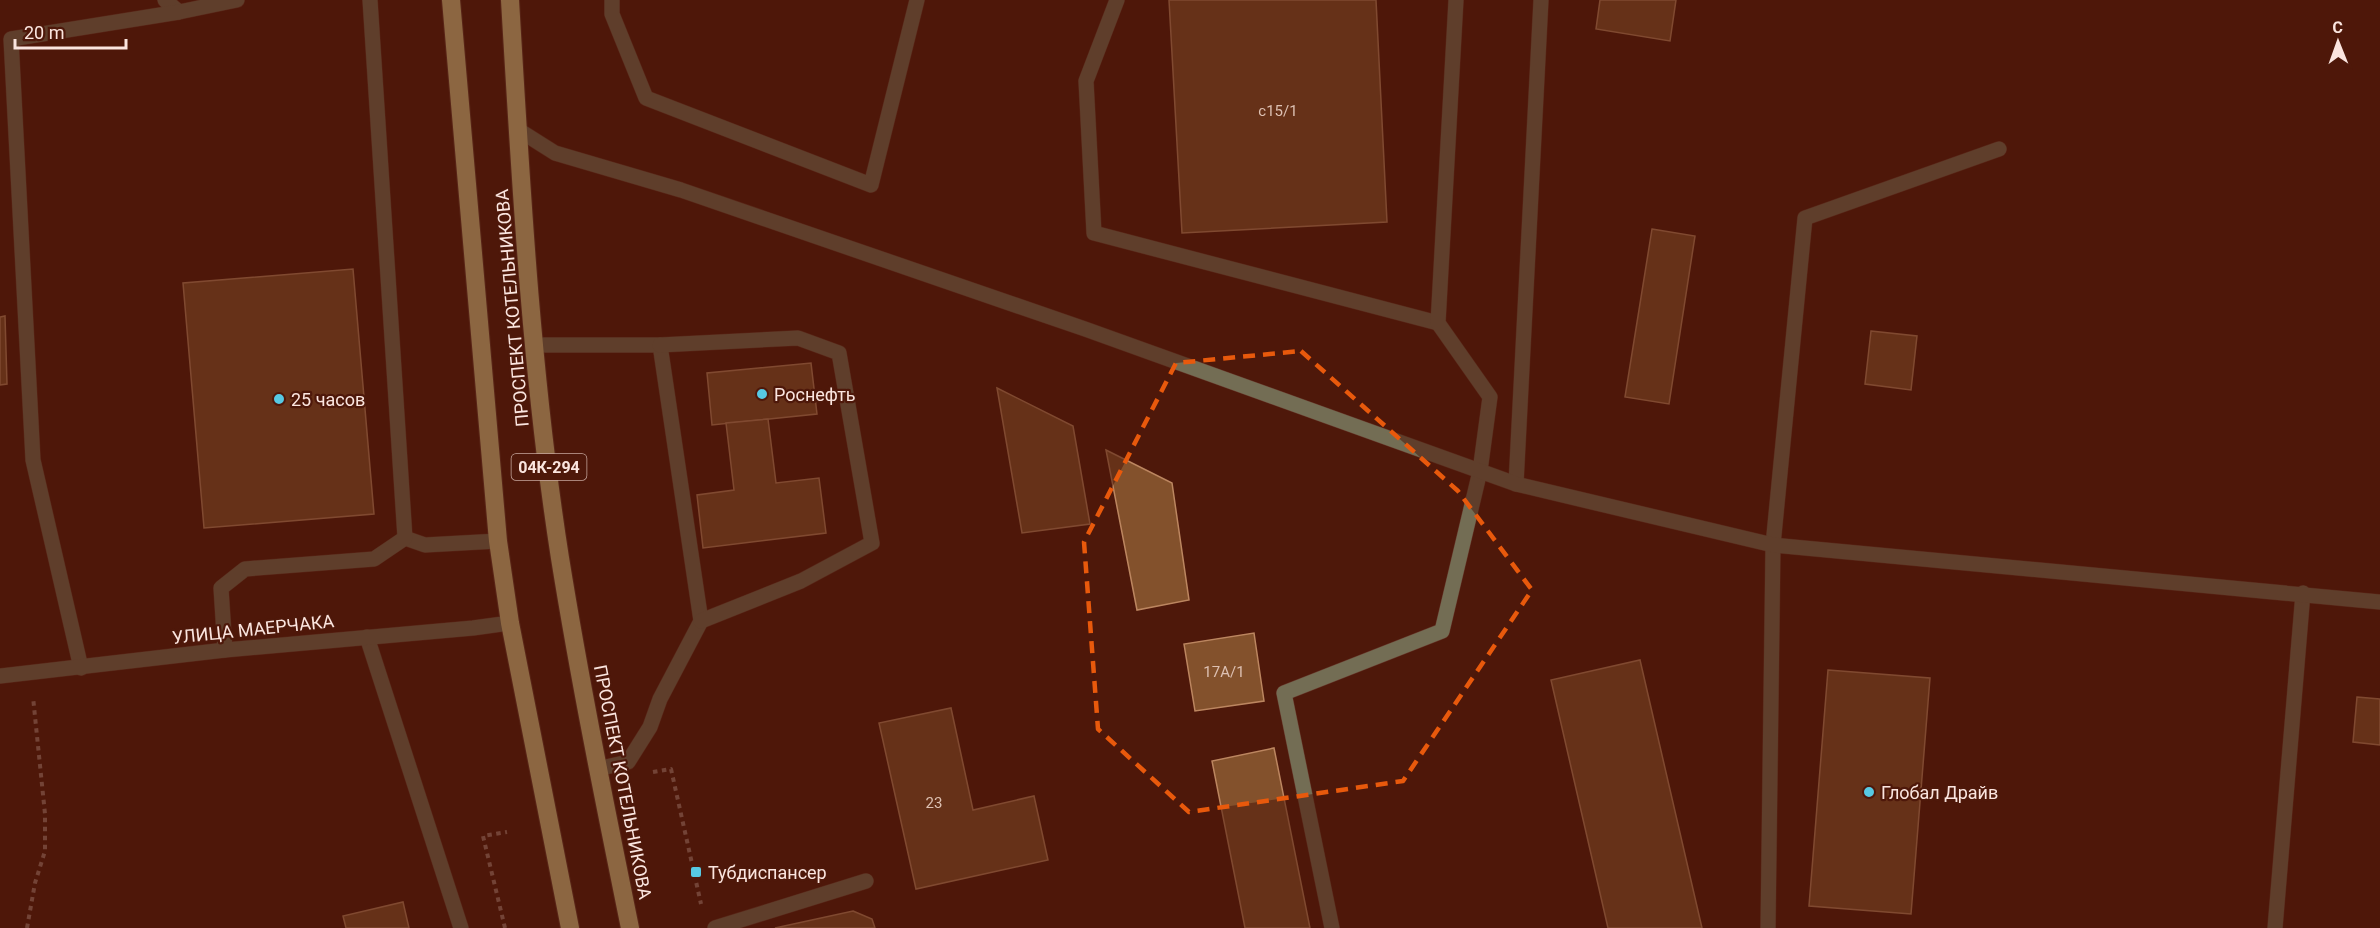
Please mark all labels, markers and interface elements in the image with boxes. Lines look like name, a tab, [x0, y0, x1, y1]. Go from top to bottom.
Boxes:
scale bar	[15, 12, 126, 50]
north arrow	[2308, 12, 2368, 72]
text: С	[2332, 18, 2343, 37]
text: 20 m	[24, 22, 64, 43]
house number: с15/1	[1258, 102, 1298, 120]
street label: ПРОСПЕКТ КОТЕЛЬНИКОВА	[491, 188, 533, 428]
place label: Роснефть	[774, 384, 856, 405]
marker: Роснефть	[755, 387, 769, 401]
place label: 25 часов	[291, 389, 365, 410]
marker: 25 часов	[272, 392, 286, 406]
road number: 04К-294	[512, 454, 586, 480]
street label: УЛИЦА МАЕРЧАКА	[171, 610, 335, 648]
street label: ПРОСПЕКТ КОТЕЛЬНИКОВА	[590, 663, 656, 901]
house number: 17А/1	[1203, 663, 1245, 681]
place label: Глобал Драйв	[1881, 782, 1998, 803]
marker: Глобал Драйв	[1862, 785, 1876, 799]
house number: 23	[926, 794, 942, 812]
place label: Тубдиспансер	[708, 862, 827, 883]
marker: Тубдиспансер	[689, 865, 703, 879]

